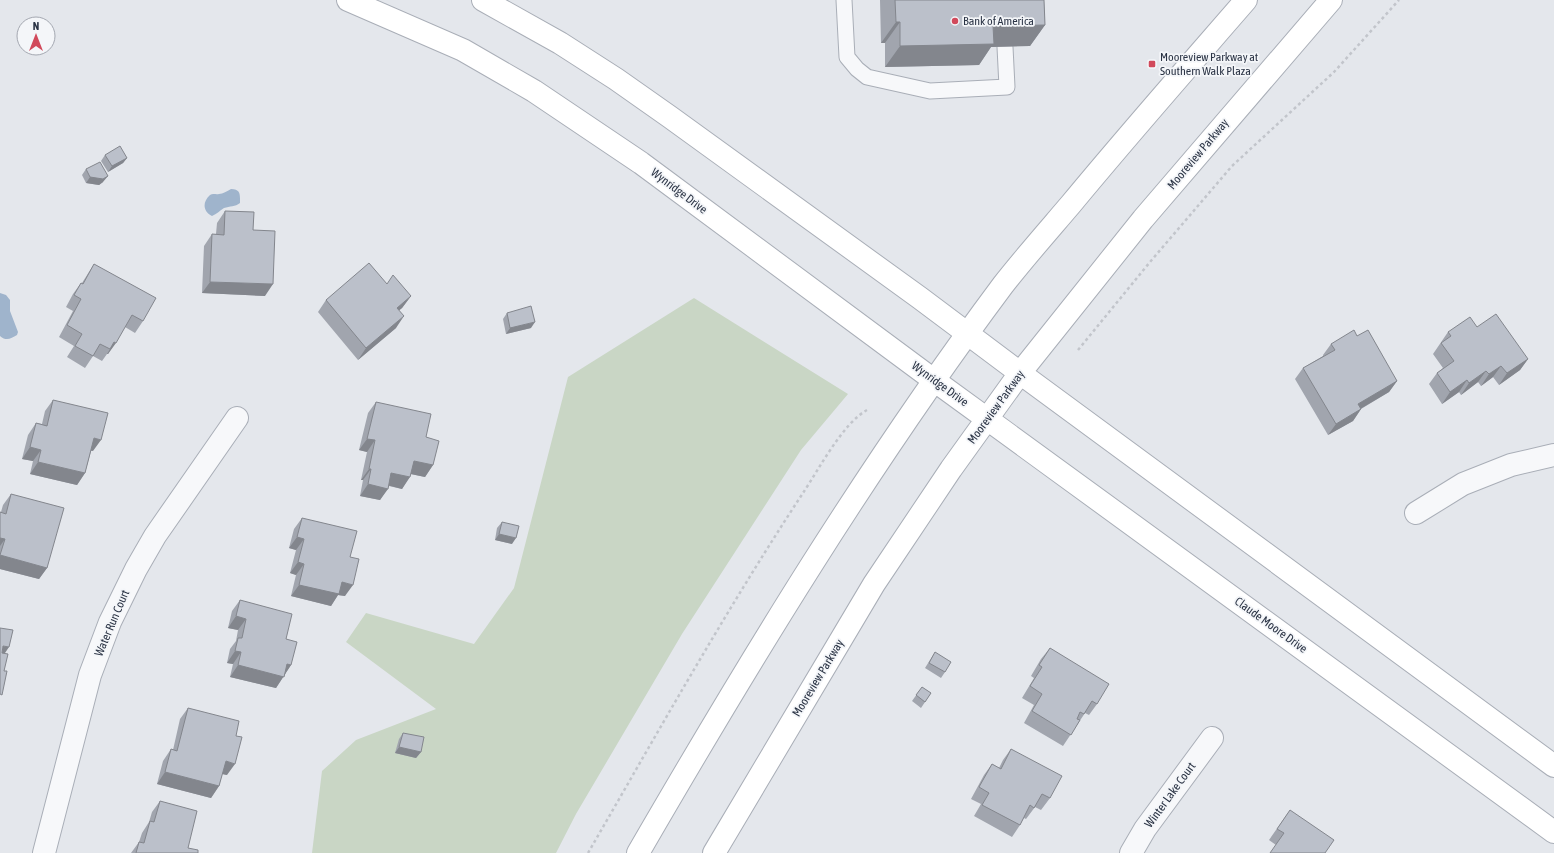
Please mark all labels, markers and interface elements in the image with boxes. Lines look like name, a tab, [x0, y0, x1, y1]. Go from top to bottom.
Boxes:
place label: Bank of America	[963, 14, 1034, 28]
north arrow	[16, 16, 56, 56]
marker: Bank of America	[950, 16, 960, 26]
text: N	[33, 20, 39, 32]
place label: Mooreview Parkway at Southern Walk Plaza	[1160, 50, 1259, 78]
marker: Mooreview Parkway at Southern Walk Plaza	[1147, 59, 1157, 69]
street label: Mooreview Parkway	[1164, 116, 1232, 192]
street label: Wynridge Drive	[648, 165, 710, 217]
street label: Wynridge Drive	[909, 359, 971, 409]
street label: Mooreview Parkway	[965, 367, 1027, 447]
street label: Water Run Court	[92, 587, 132, 658]
street label: Claude Moore Drive	[1232, 594, 1310, 656]
street label: Mooreview Parkway	[789, 637, 847, 719]
street label: Winter Lake Court	[1142, 759, 1199, 830]

